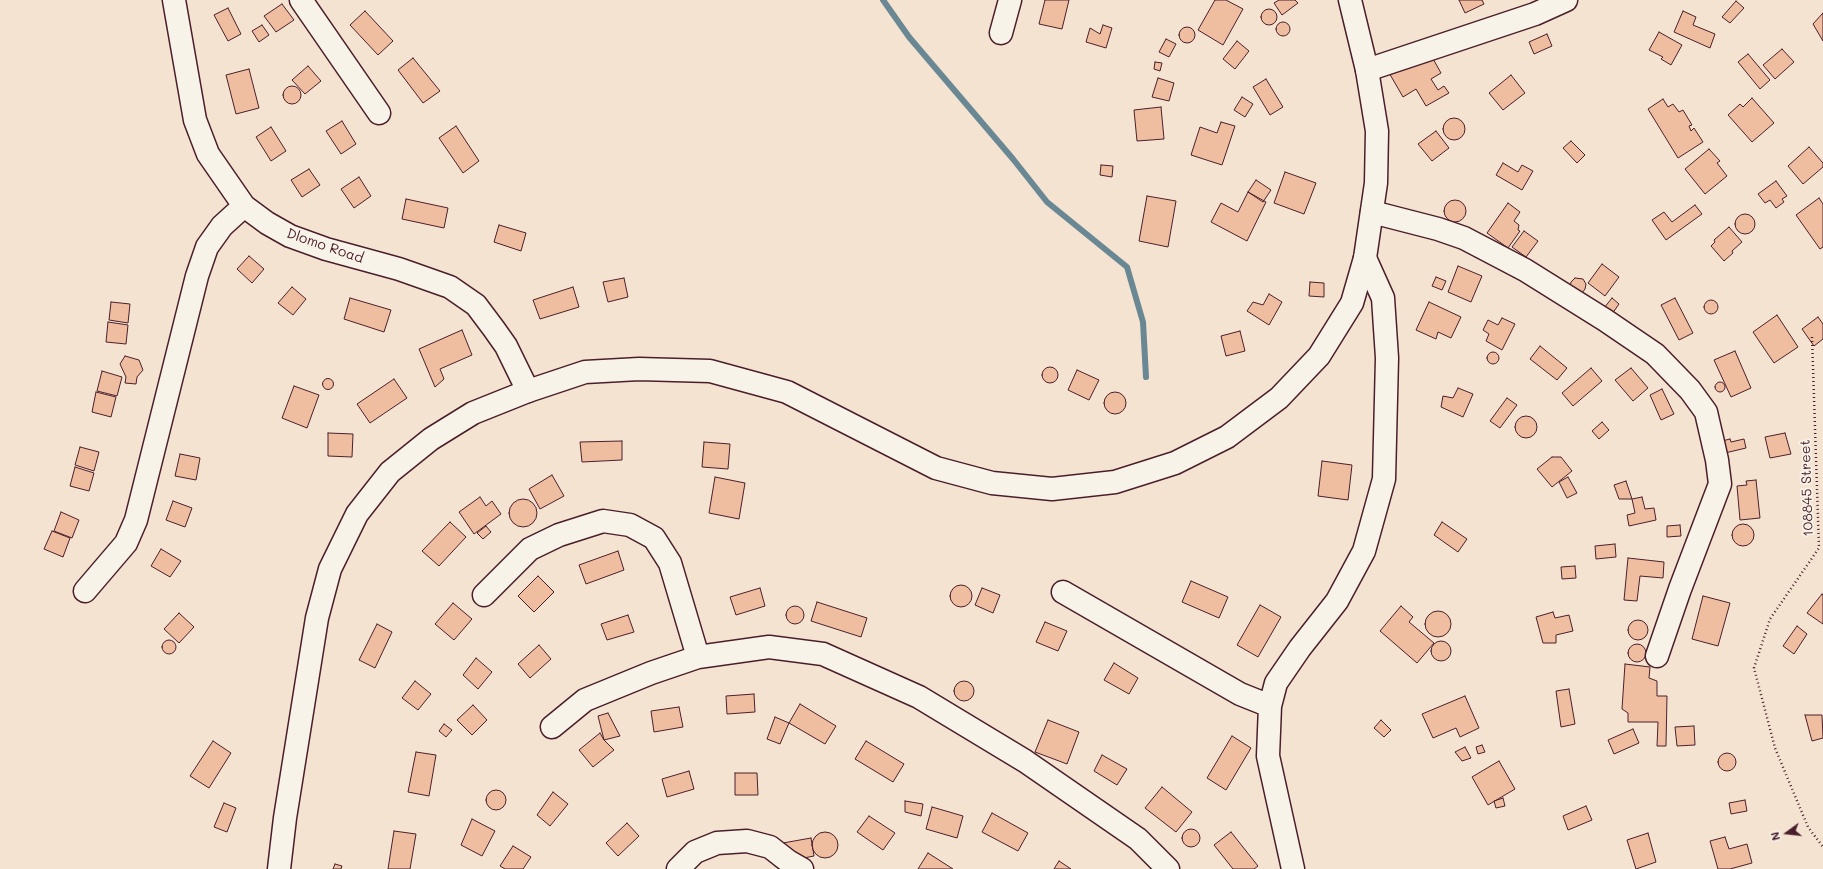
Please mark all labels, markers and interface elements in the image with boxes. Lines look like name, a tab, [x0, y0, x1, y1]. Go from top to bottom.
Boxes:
street label: Dlomo Road	[284, 225, 366, 267]
street label: 108845 Street	[1797, 439, 1817, 537]
north arrow	[1767, 813, 1807, 853]
text: N	[1767, 830, 1783, 842]

